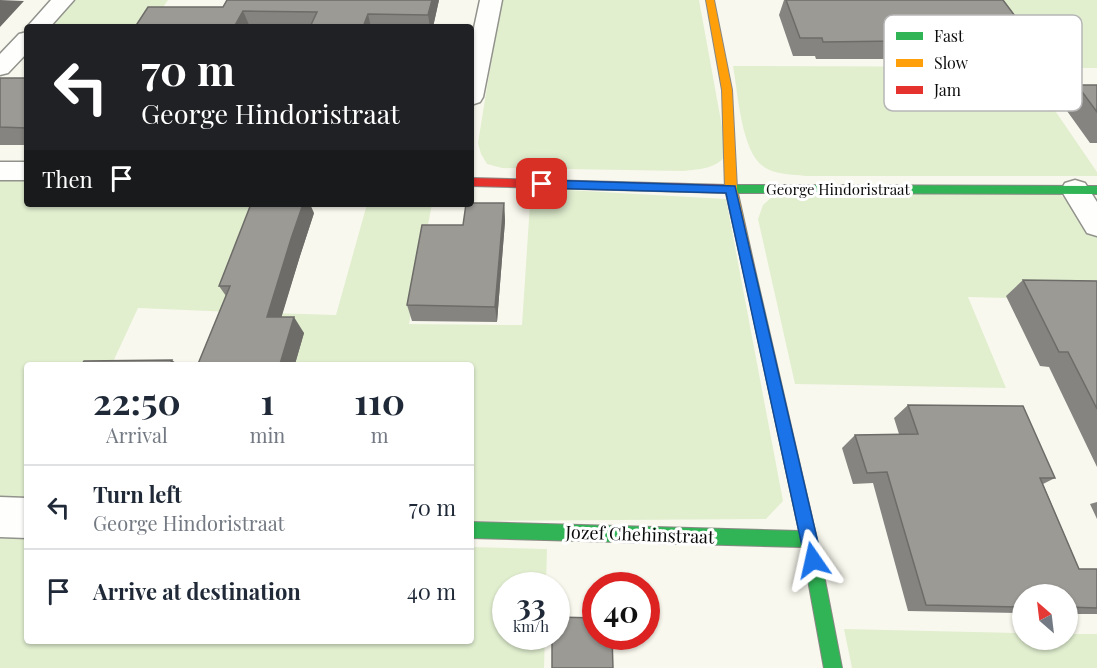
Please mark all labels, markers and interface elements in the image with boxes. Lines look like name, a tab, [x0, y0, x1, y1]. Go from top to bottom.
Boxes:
legend	[884, 15, 1082, 111]
text: Fast	[934, 25, 964, 46]
text: 70 m	[141, 41, 235, 97]
icon: left	[42, 48, 120, 126]
text: Slow	[934, 52, 969, 73]
text: Jam	[933, 79, 961, 100]
text: George Hindoristraat	[141, 95, 400, 131]
pin	[516, 158, 567, 209]
icon: arrive	[105, 162, 138, 195]
text: Then	[42, 164, 93, 194]
icon: arrive	[525, 167, 558, 200]
street label: George Hindoristraat	[766, 179, 911, 199]
text: 22:50	[93, 376, 181, 424]
text: 1	[261, 376, 274, 424]
text: 110	[354, 376, 405, 424]
text: Arrival	[106, 421, 168, 448]
text: min	[250, 421, 285, 448]
text: m	[371, 421, 389, 448]
text: Turn left	[93, 479, 182, 509]
icon: left	[42, 491, 75, 524]
text: 70 m	[409, 492, 456, 522]
text: George Hindoristraat	[93, 509, 285, 536]
street label: Jozef Chehinstraat	[564, 519, 715, 549]
position arrow	[781, 528, 845, 592]
speed limit sign: 40	[582, 572, 660, 650]
icon: arrive	[42, 575, 75, 608]
text: Arrive at destination	[93, 576, 301, 606]
text: 40 m	[407, 576, 456, 606]
text: 33	[516, 584, 546, 624]
north arrow	[1012, 584, 1078, 650]
map controls	[1012, 584, 1078, 650]
text: km/h	[513, 616, 549, 636]

